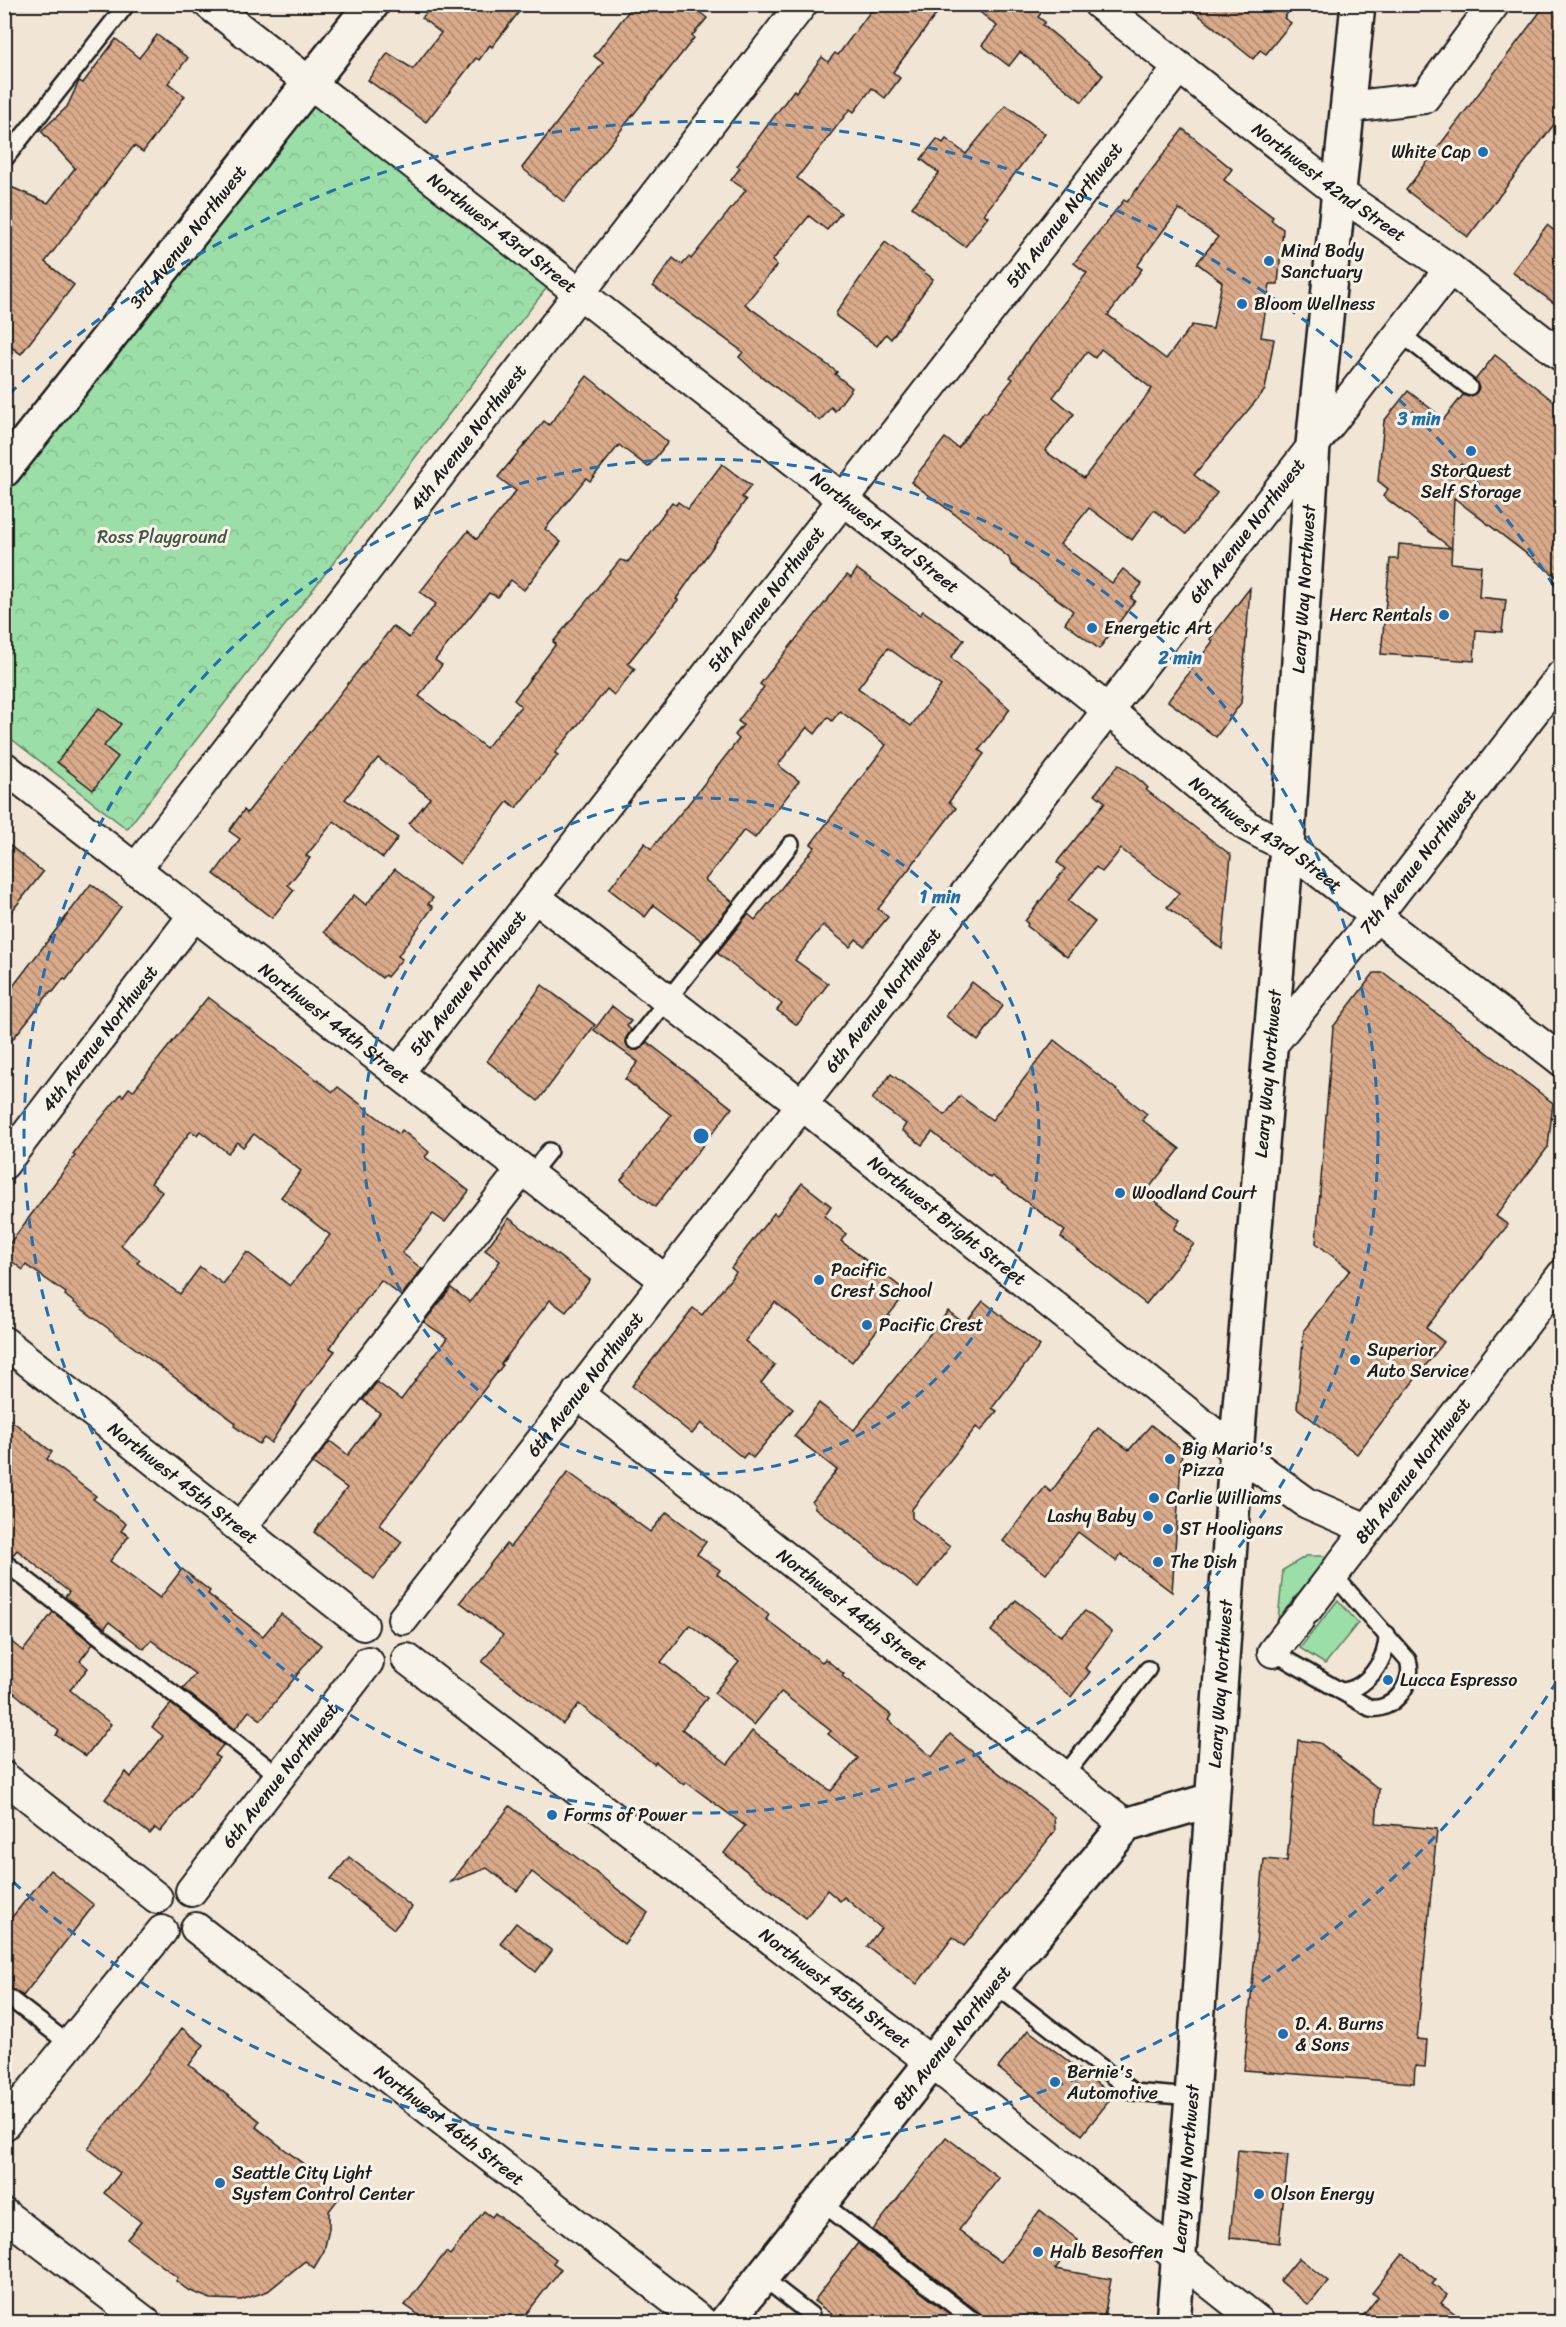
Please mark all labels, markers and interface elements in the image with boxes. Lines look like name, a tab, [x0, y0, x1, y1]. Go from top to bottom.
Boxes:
street label: Northwest 42nd Street	[1245, 114, 1413, 251]
street label: 5th Avenue Northwest	[997, 135, 1131, 295]
place label: White Cap	[1391, 136, 1471, 168]
marker: White Cap	[1476, 145, 1490, 159]
street label: 3rd Avenue Northwest	[121, 158, 255, 316]
street label: Northwest 43rd Street	[420, 164, 584, 302]
place label: Mind Body Sanctuary	[1281, 235, 1365, 288]
marker: Mind Body Sanctuary	[1262, 254, 1276, 268]
place label: Bloom Wellness	[1254, 288, 1376, 320]
marker: Bloom Wellness	[1235, 297, 1249, 311]
street label: 4th Avenue Northwest	[401, 357, 535, 518]
text: 3 min	[1396, 403, 1441, 435]
marker: StorQuest Self Storage	[1464, 444, 1478, 458]
street label: 6th Avenue Northwest	[1180, 451, 1314, 611]
place label: StorQuest Self Storage	[1421, 455, 1521, 508]
street label: Northwest 43rd Street	[803, 463, 967, 602]
street label: Leary Way Northwest	[1282, 503, 1325, 674]
street label: 5th Avenue Northwest	[699, 519, 833, 679]
park label: Ross Playground	[97, 521, 228, 553]
place label: Herc Rentals	[1330, 599, 1433, 631]
marker: Herc Rentals	[1437, 608, 1451, 622]
place label: Energetic Art	[1104, 612, 1212, 644]
marker: Energetic Art	[1085, 621, 1099, 635]
text: 2 min	[1157, 642, 1202, 674]
street label: Northwest 43rd Street	[1182, 768, 1349, 900]
street label: 7th Avenue Northwest	[1351, 782, 1485, 942]
text: 1 min	[920, 881, 961, 913]
street label: 5th Avenue Northwest	[401, 903, 535, 1063]
street label: 6th Avenue Northwest	[816, 920, 950, 1080]
street label: Northwest 44th Street	[251, 954, 417, 1093]
street label: 4th Avenue Northwest	[33, 958, 167, 1119]
street label: Leary Way Northwest	[1245, 987, 1291, 1159]
centre of rings	[691, 1126, 711, 1146]
street label: Northwest Bright Street	[861, 1147, 1034, 1294]
place label: Woodland Court	[1132, 1177, 1257, 1209]
marker: Woodland Court	[1113, 1186, 1127, 1200]
place label: Pacific Crest School	[831, 1254, 933, 1307]
marker: Pacific Crest School	[812, 1273, 826, 1287]
street label: 6th Avenue Northwest	[518, 1304, 652, 1464]
place label: Pacific Crest	[879, 1309, 983, 1341]
marker: Pacific Crest	[860, 1318, 874, 1332]
place label: Superior Auto Service	[1366, 1334, 1469, 1387]
marker: Superior Auto Service	[1348, 1353, 1362, 1367]
street label: 8th Avenue Northwest	[1346, 1390, 1479, 1551]
street label: Northwest 45th Street	[101, 1413, 266, 1553]
place label: Big Mario's Pizza	[1182, 1433, 1273, 1486]
marker: Big Mario's Pizza	[1163, 1452, 1177, 1466]
place label: Carlie Williams	[1166, 1482, 1282, 1514]
marker: Carlie Williams	[1147, 1491, 1161, 1505]
place label: Lashy Baby	[1047, 1500, 1137, 1532]
marker: Lashy Baby	[1141, 1509, 1155, 1523]
place label: ST Hooligans	[1180, 1513, 1284, 1545]
marker: ST Hooligans	[1161, 1522, 1175, 1536]
street label: Northwest 44th Street	[769, 1540, 935, 1679]
place label: The Dish	[1170, 1546, 1237, 1578]
marker: The Dish	[1151, 1555, 1165, 1569]
street label: Leary Way Northwest	[1199, 1598, 1242, 1769]
place label: Lucca Espresso	[1400, 1664, 1517, 1696]
marker: Lucca Espresso	[1381, 1673, 1395, 1687]
street label: 6th Avenue Northwest	[213, 1696, 347, 1855]
place label: Forms of Power	[564, 1799, 689, 1831]
marker: Forms of Power	[545, 1808, 559, 1822]
street label: Northwest 45th Street	[752, 1919, 918, 2057]
street label: 8th Avenue Northwest	[884, 1958, 1020, 2117]
place label: D. A. Burns & Sons	[1295, 2008, 1384, 2061]
marker: D. A. Burns & Sons	[1276, 2027, 1290, 2041]
street label: Northwest 46th Street	[367, 2056, 532, 2194]
place label: Bernie's Automotive	[1066, 2056, 1158, 2109]
marker: Bernie's Automotive	[1048, 2075, 1062, 2089]
street label: Leary Way Northwest	[1163, 2083, 1209, 2254]
place label: Seattle City Light System Control Center	[232, 2157, 416, 2210]
marker: Seattle City Light System Control Center	[213, 2176, 227, 2190]
place label: Olson Energy	[1271, 2178, 1375, 2210]
marker: Olson Energy	[1252, 2187, 1266, 2201]
place label: Halb Besoffen	[1050, 2236, 1163, 2268]
marker: Halb Besoffen	[1031, 2245, 1045, 2259]

